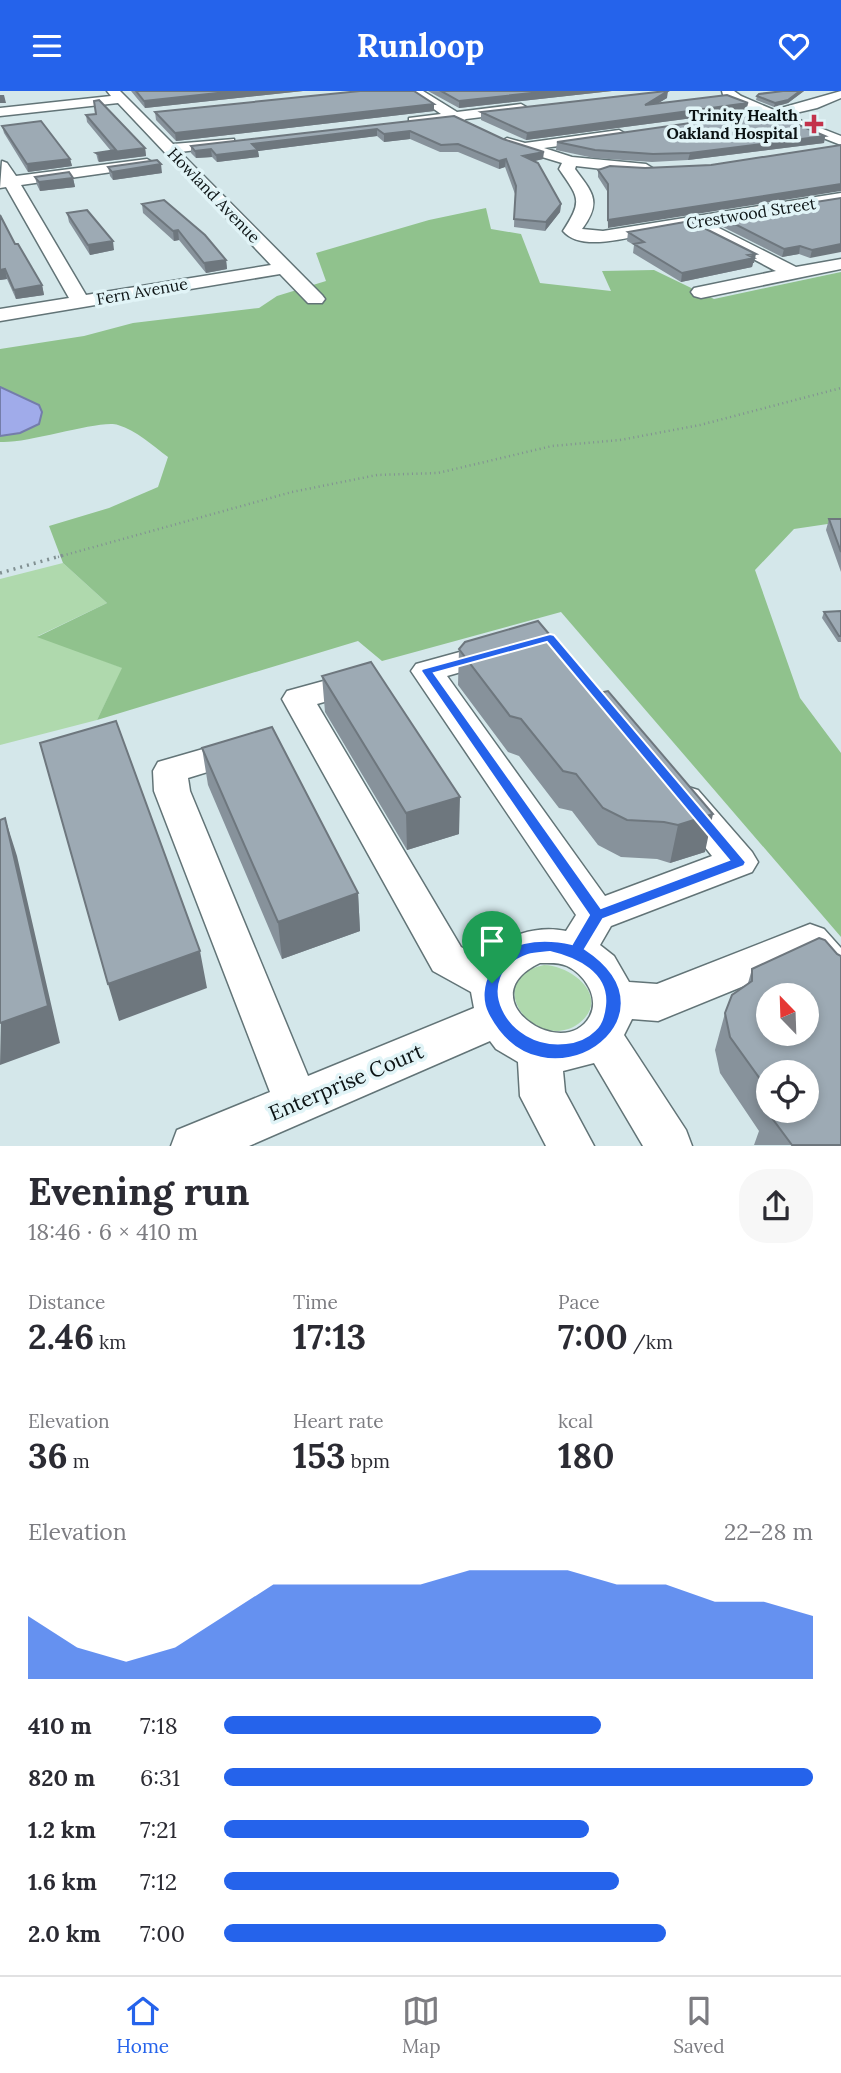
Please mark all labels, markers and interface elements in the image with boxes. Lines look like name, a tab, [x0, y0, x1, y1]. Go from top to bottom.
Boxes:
text: Runloop	[357, 25, 484, 66]
icon: menu	[28, 27, 66, 65]
icon: heart	[775, 27, 813, 65]
place label: Trinity Health Oakland Hospital	[666, 105, 798, 143]
marker: Trinity Health Oakland Hospital	[804, 114, 824, 134]
street label: Howland Avenue	[164, 143, 265, 247]
street label: Crestwood Street	[685, 193, 818, 233]
street label: Fern Avenue	[95, 273, 190, 309]
pin	[462, 911, 522, 983]
icon: arrive	[473, 922, 511, 960]
north arrow	[756, 983, 819, 1047]
map controls	[756, 983, 819, 1123]
street label: Enterprise Court	[265, 1037, 428, 1127]
button: locate	[756, 1060, 819, 1123]
text: Evening run	[28, 1167, 250, 1215]
button: share	[739, 1169, 813, 1243]
text: 18:46 · 6 × 410 m	[28, 1217, 198, 1246]
text: Distance	[28, 1290, 105, 1314]
text: Time	[293, 1290, 338, 1314]
text: Pace	[558, 1290, 600, 1314]
text: 2.46	[28, 1314, 94, 1359]
text: 17:13	[293, 1314, 366, 1359]
text: 7:00	[558, 1314, 628, 1359]
text: km	[94, 1330, 126, 1354]
text: /km	[628, 1330, 673, 1354]
text: Elevation	[28, 1409, 110, 1433]
text: Heart rate	[293, 1409, 384, 1433]
text: kcal	[558, 1409, 593, 1433]
text: 36	[28, 1433, 68, 1478]
text: 153	[293, 1433, 346, 1478]
text: 180	[558, 1433, 615, 1478]
text: m	[68, 1449, 90, 1473]
text: bpm	[346, 1449, 390, 1473]
text: Elevation	[28, 1517, 127, 1546]
text: 22–28 m	[724, 1517, 813, 1546]
text: 410 m	[28, 1711, 92, 1740]
text: 7:18	[140, 1711, 178, 1740]
text: 820 m	[28, 1763, 95, 1792]
text: 6:31	[140, 1763, 180, 1792]
text: 1.2 km	[28, 1815, 96, 1844]
text: 7:21	[140, 1815, 177, 1844]
text: 1.6 km	[28, 1867, 97, 1896]
text: 7:12	[140, 1867, 177, 1896]
text: 2.0 km	[28, 1919, 101, 1948]
text: 7:00	[140, 1919, 185, 1948]
tab: Home	[116, 1992, 169, 2058]
tab: Map	[402, 1992, 440, 2058]
tab: Saved	[673, 1992, 725, 2058]

